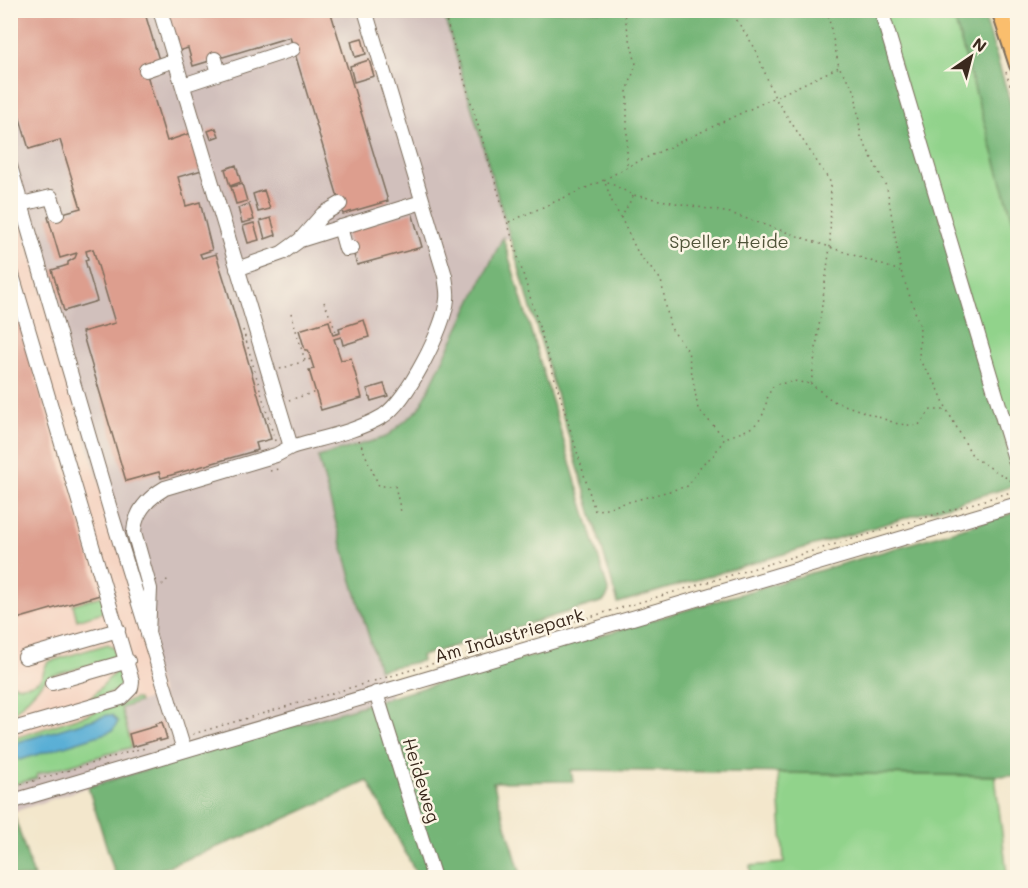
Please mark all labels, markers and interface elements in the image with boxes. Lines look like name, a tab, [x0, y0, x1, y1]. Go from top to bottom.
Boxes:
north arrow	[941, 27, 1001, 87]
text: N	[969, 32, 991, 56]
park label: Speller Heide	[669, 229, 789, 253]
street label: Am Industriepark	[431, 602, 587, 668]
street label: Heideweg	[398, 735, 446, 825]

